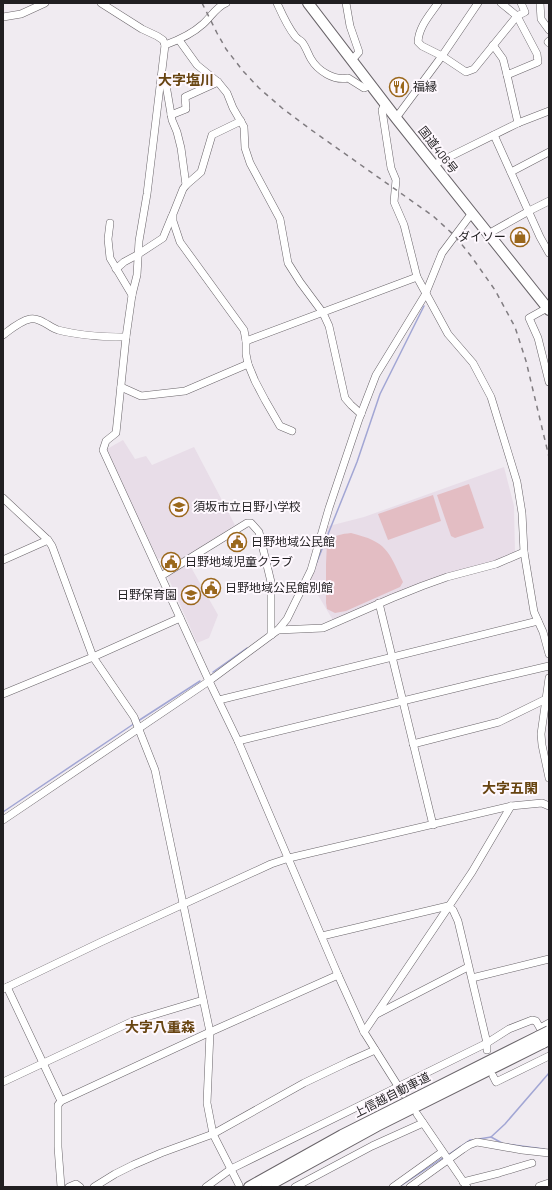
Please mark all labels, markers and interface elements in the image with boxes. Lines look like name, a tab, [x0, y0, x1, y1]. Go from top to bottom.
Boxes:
district label: 大字塩川	[158, 71, 214, 88]
restaurant icon: 福縁	[388, 76, 410, 98]
place label: 福縁	[413, 79, 437, 93]
street label: 国道406号	[416, 123, 461, 176]
shop icon: ダイソー	[509, 226, 531, 248]
place label: ダイソー	[458, 229, 506, 243]
school or university icon: 須坂市立日野小学校	[168, 496, 190, 518]
place label: 須坂市立日野小学校	[193, 499, 301, 513]
public building icon: 日野地域公民館	[226, 531, 248, 553]
place label: 日野地域公民館	[251, 534, 335, 548]
public building icon: 日野地域児童クラブ	[160, 551, 182, 573]
place label: 日野地域児童クラブ	[185, 554, 293, 568]
public building icon: 日野地域公民館別館	[200, 577, 222, 599]
place label: 日野地域公民館別館	[225, 580, 333, 594]
school or university icon: 日野保育園	[180, 584, 202, 606]
place label: 日野保育園	[117, 587, 177, 601]
district label: 大字五閑	[482, 779, 538, 796]
district label: 大字八重森	[125, 1018, 195, 1035]
street label: 上信越自動車道	[351, 1069, 432, 1119]

